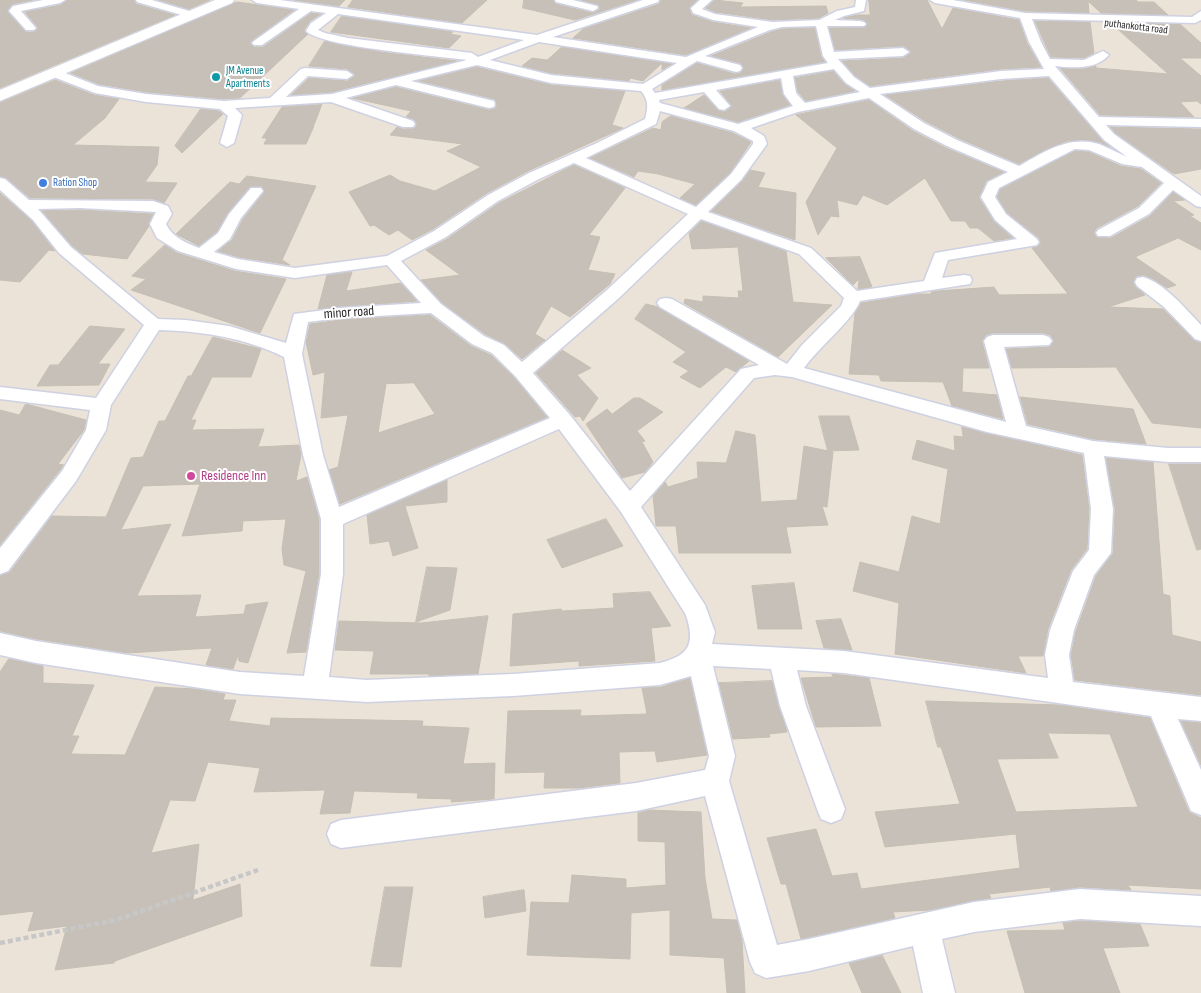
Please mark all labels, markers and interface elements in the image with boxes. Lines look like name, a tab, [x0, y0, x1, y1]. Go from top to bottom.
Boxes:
street label: puthankotta road	[1104, 17, 1168, 37]
place label: JM Avenue Apartments	[226, 64, 270, 90]
marker: JM Avenue Apartments	[210, 71, 222, 83]
place label: Ration Shop	[53, 176, 97, 190]
marker: Ration Shop	[37, 177, 49, 189]
street label: minor road	[323, 303, 375, 323]
place label: Residence Inn	[201, 468, 266, 484]
marker: Residence Inn	[185, 470, 197, 482]

